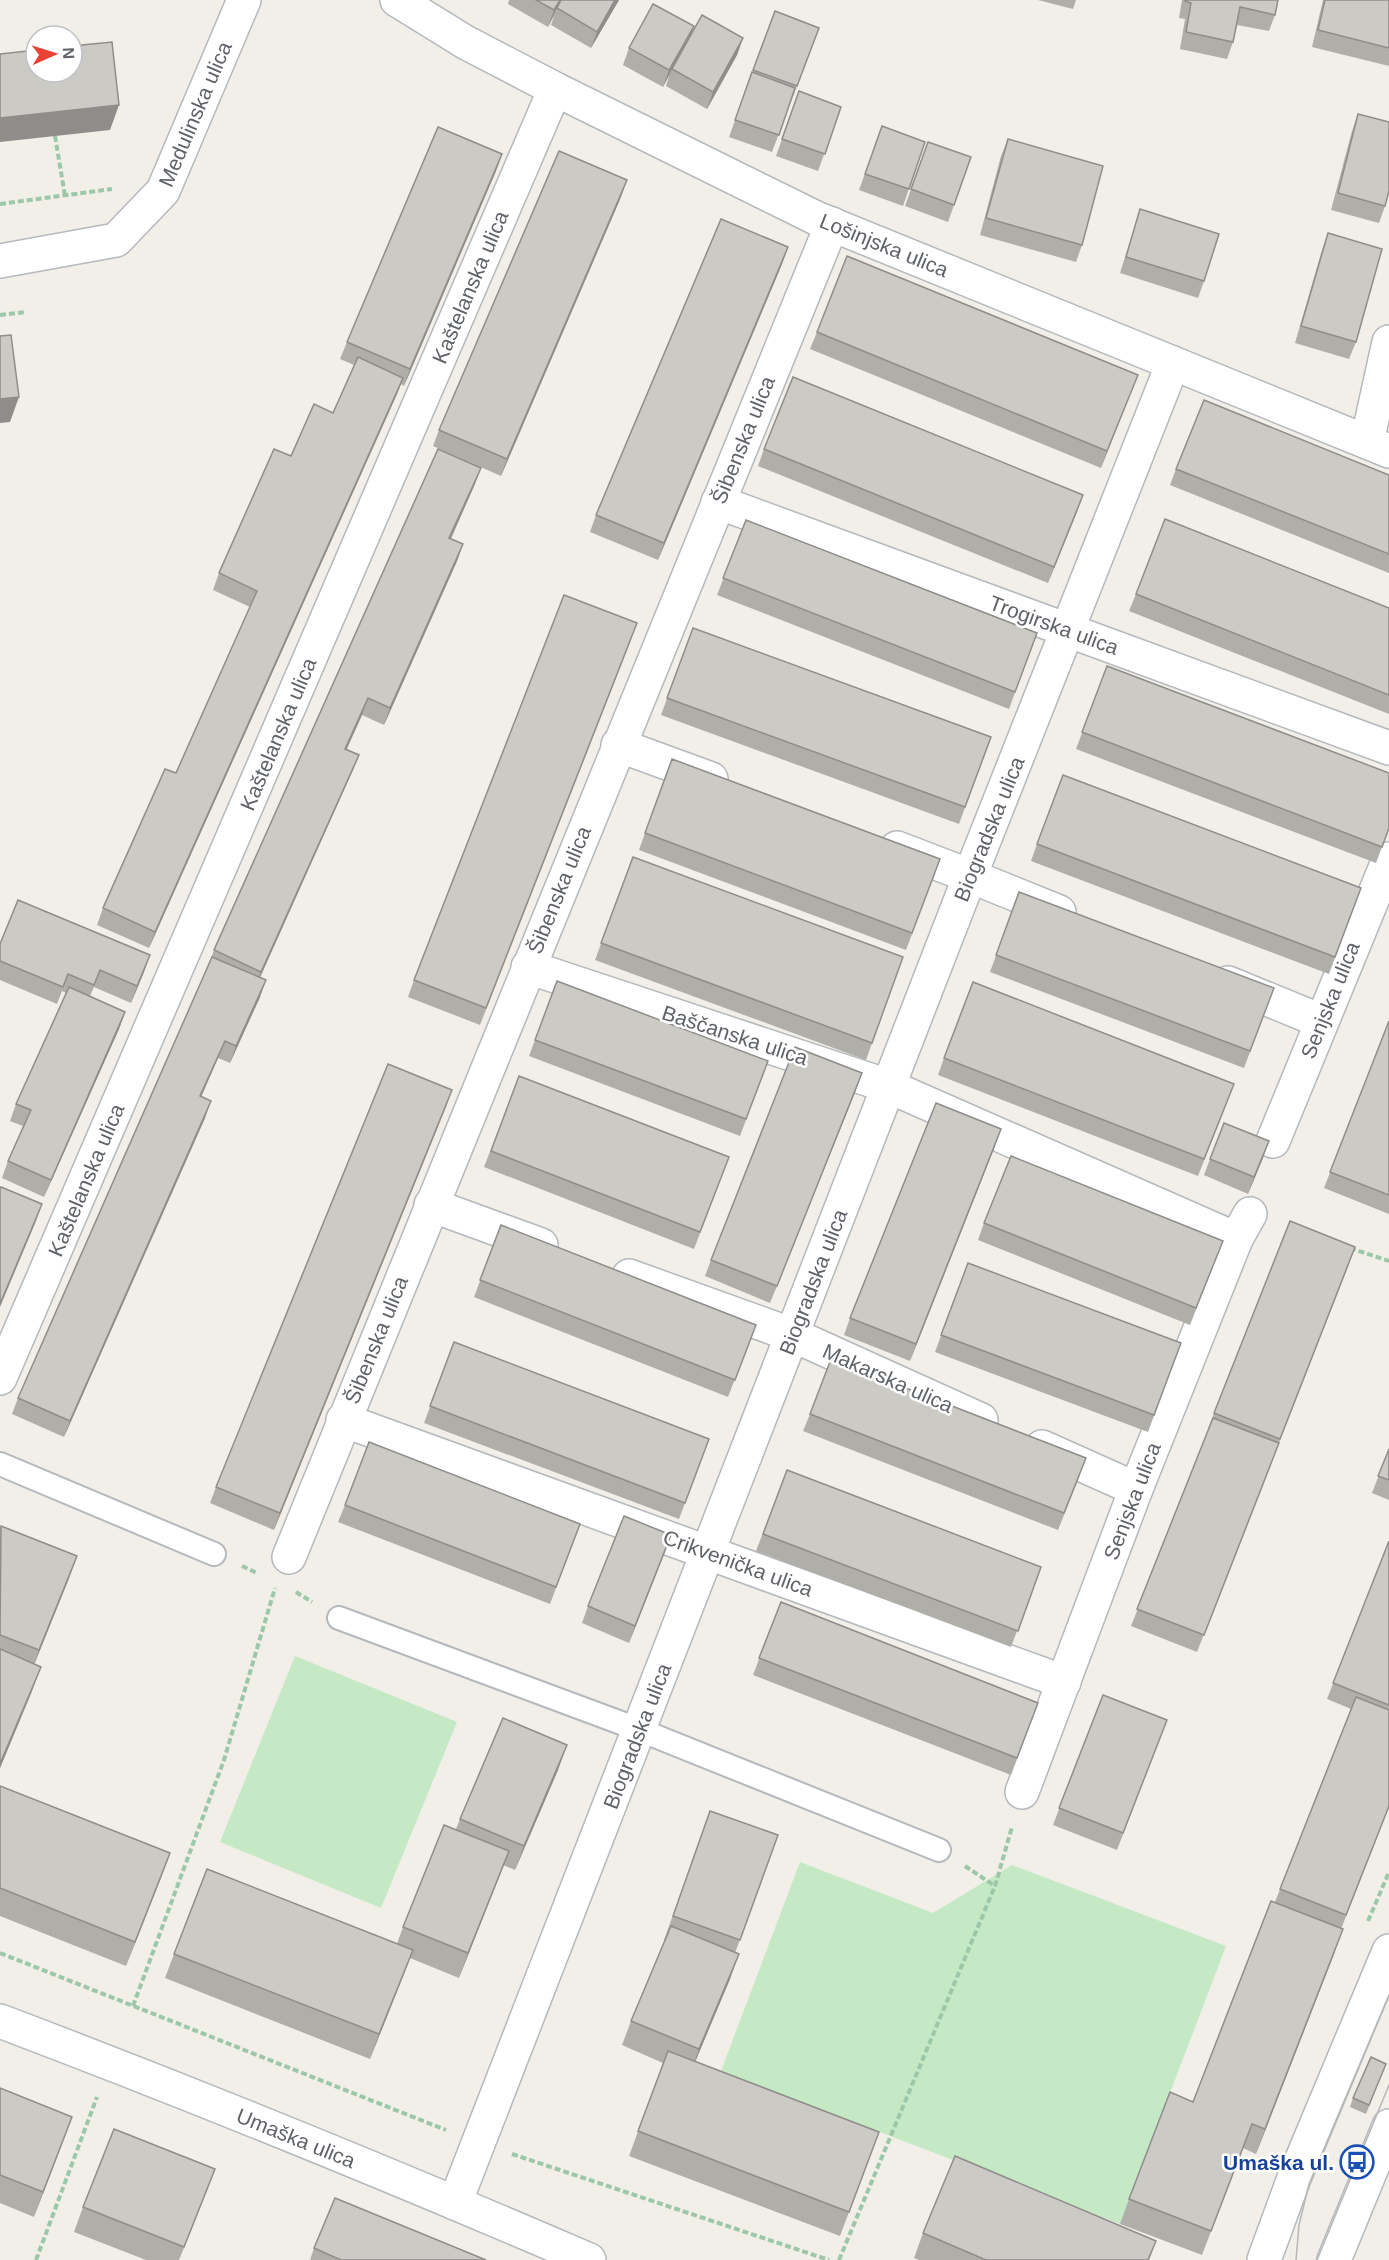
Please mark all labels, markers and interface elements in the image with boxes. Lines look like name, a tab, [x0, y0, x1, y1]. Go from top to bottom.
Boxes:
north arrow	[24, 24, 84, 84]
street label: Medulinska ulica	[154, 38, 236, 190]
text: N	[60, 47, 77, 59]
street label: Kaštelanska ulica	[427, 207, 513, 367]
street label: Lošinjska ulica	[816, 209, 952, 281]
street label: Šibenska ulica	[707, 373, 779, 507]
street label: Trogirska ulica	[986, 591, 1122, 659]
street label: Kaštelanska ulica	[235, 654, 321, 814]
street label: Biogradska ulica	[949, 753, 1029, 905]
street label: Šibenska ulica	[523, 823, 595, 957]
street label: Senjska ulica	[1296, 938, 1364, 1062]
street label: Baščanska ulica	[659, 1001, 811, 1069]
street label: Kaštelanska ulica	[43, 1100, 129, 1260]
street label: Biogradska ulica	[775, 1206, 851, 1358]
street label: Šibenska ulica	[340, 1273, 412, 1407]
street label: Makarska ulica	[819, 1339, 957, 1417]
street label: Senjska ulica	[1099, 1439, 1165, 1563]
street label: Crikvenička ulica	[660, 1525, 816, 1601]
street label: Biogradska ulica	[599, 1660, 675, 1812]
street label: Umaška ulica	[233, 2104, 359, 2172]
bus stop icon: Umaška ul.	[1339, 2144, 1375, 2180]
place label: Umaška ul.	[1223, 2151, 1334, 2174]

